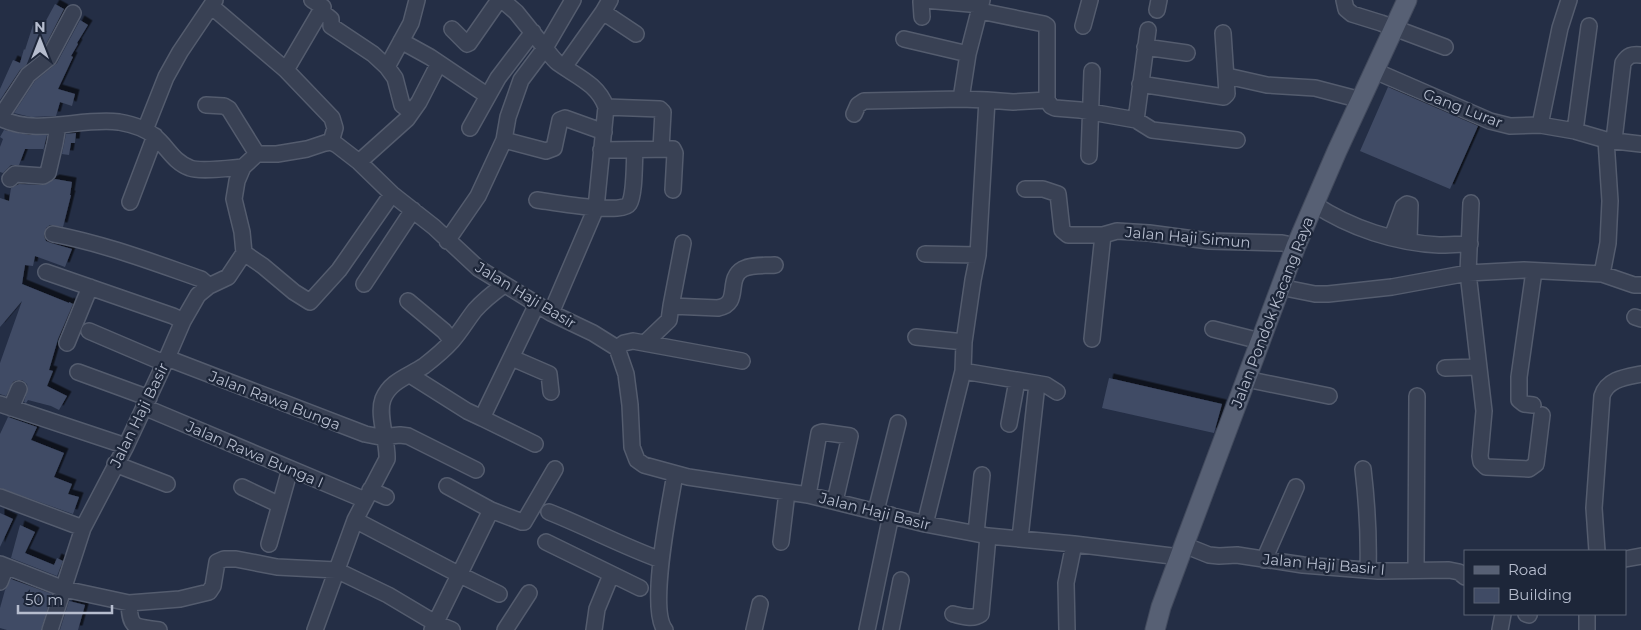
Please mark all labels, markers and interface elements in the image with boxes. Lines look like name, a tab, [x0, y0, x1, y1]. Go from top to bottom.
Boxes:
north arrow	[15, 15, 65, 65]
text: N	[34, 18, 46, 36]
street label: Gang Lurar	[1420, 84, 1506, 132]
street label: Jalan Pondok Kacang Raya	[1226, 214, 1317, 411]
street label: Jalan Haji Simun	[1123, 222, 1252, 252]
street label: Jalan Haji Basir	[471, 257, 580, 332]
street label: Jalan Haji Basir	[105, 360, 173, 471]
street label: Jalan Rawa Bunga	[206, 366, 343, 434]
street label: Jalan Rawa Bunga I	[182, 416, 327, 492]
street label: Jalan Haji Basir	[816, 488, 933, 534]
street label: Jalan Haji Basir I	[1261, 549, 1386, 579]
legend	[1464, 550, 1626, 615]
text: Road	[1508, 560, 1547, 579]
scale bar	[18, 582, 111, 614]
text: Building	[1508, 585, 1572, 604]
text: 50 m	[25, 590, 63, 609]

